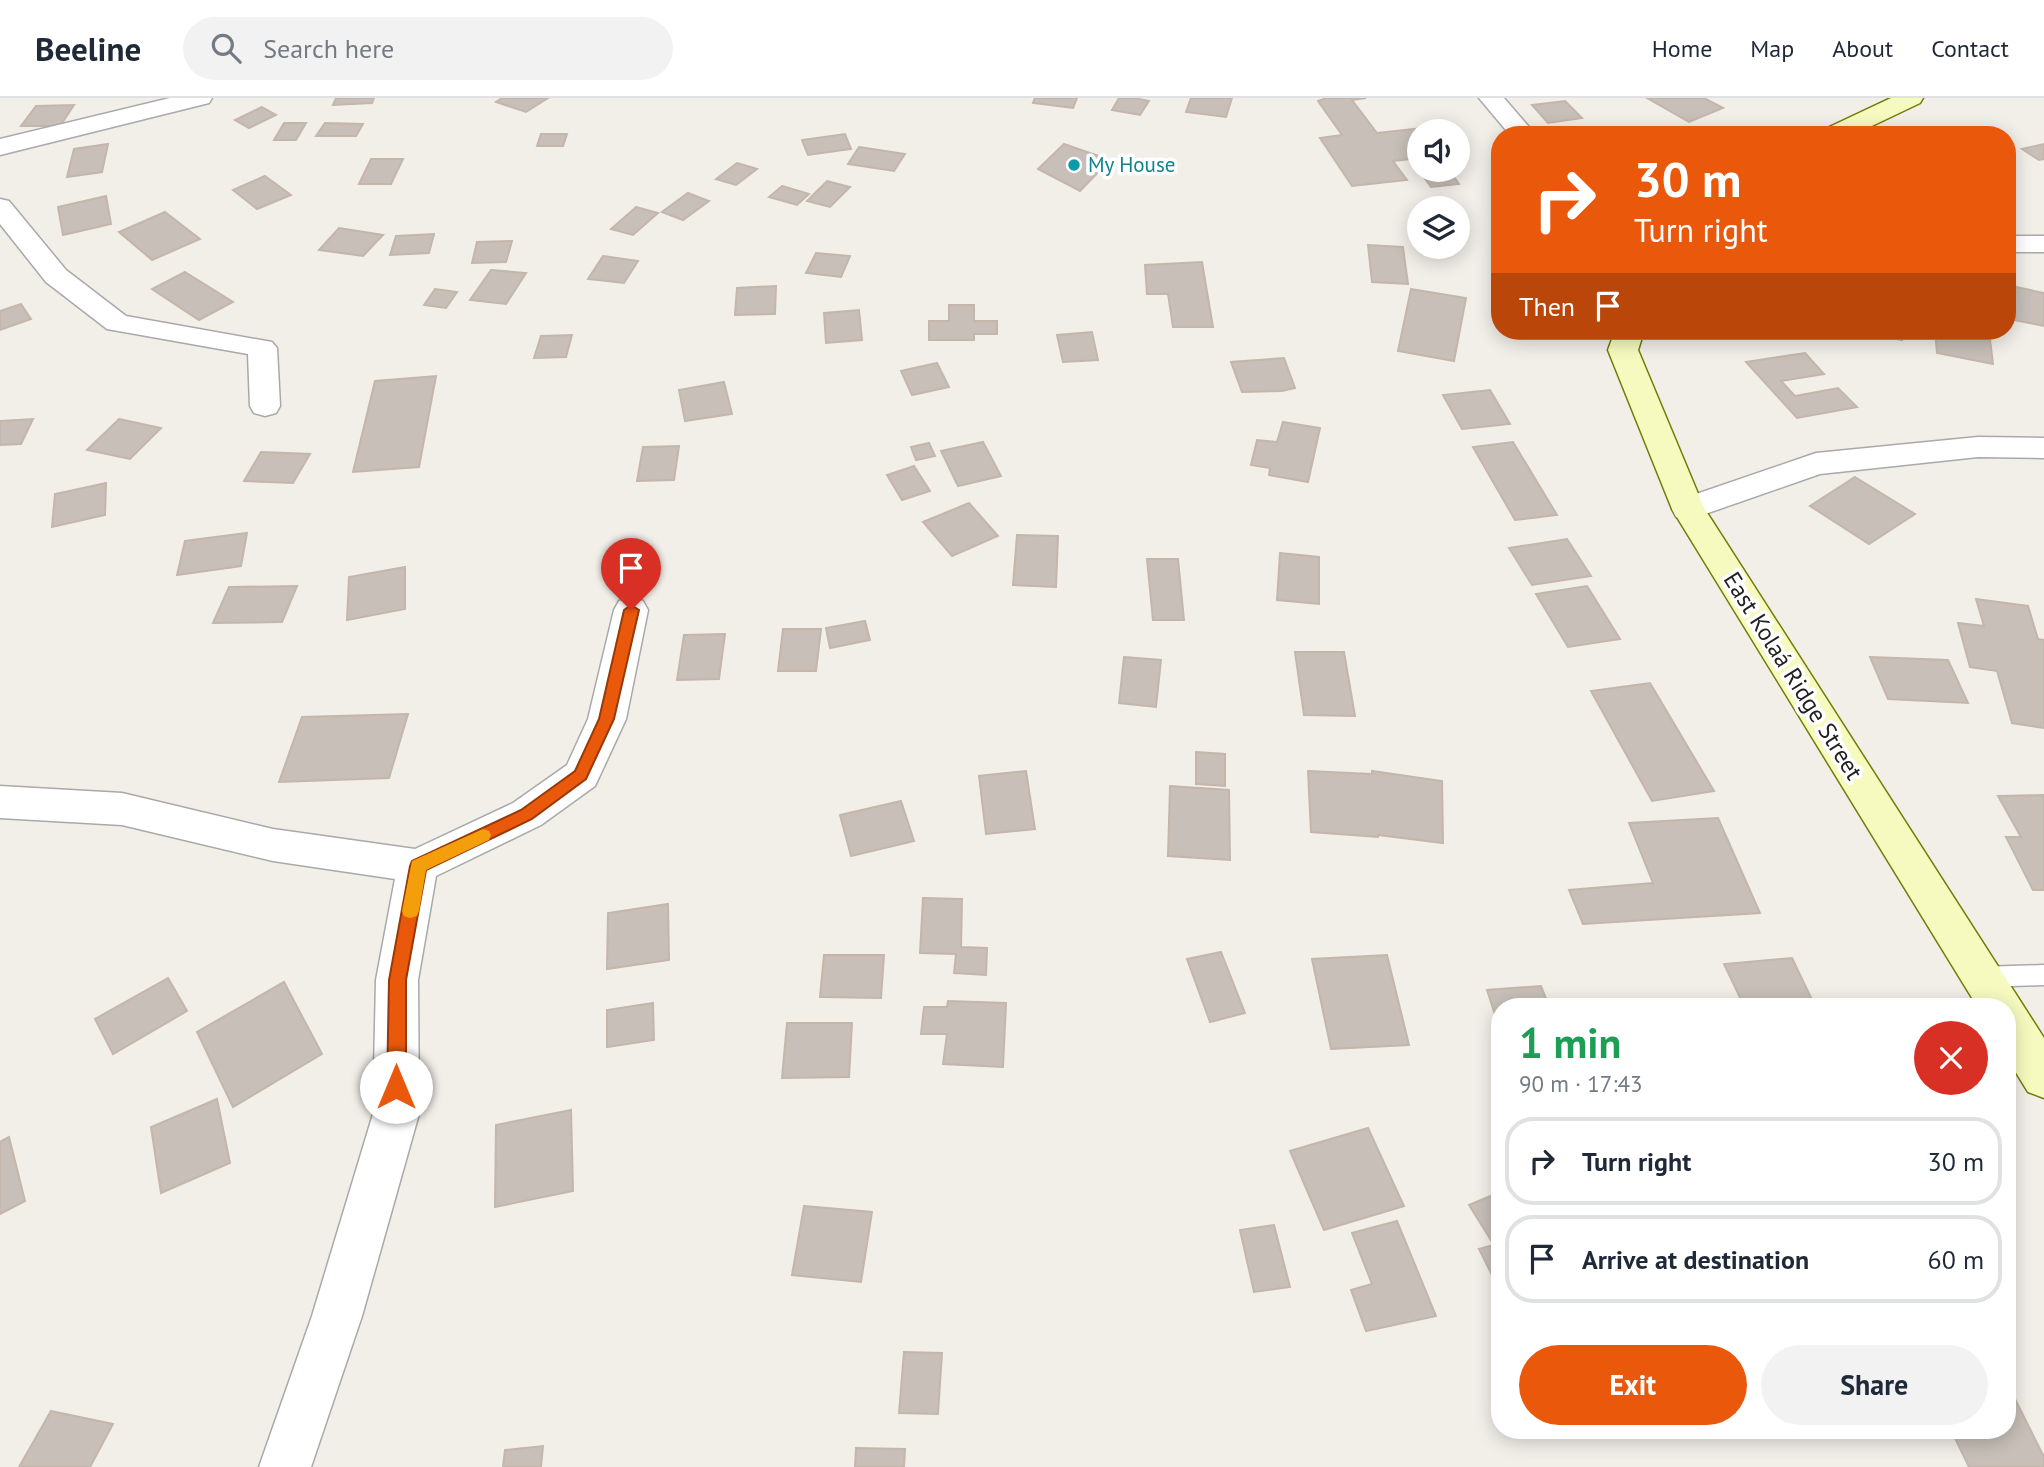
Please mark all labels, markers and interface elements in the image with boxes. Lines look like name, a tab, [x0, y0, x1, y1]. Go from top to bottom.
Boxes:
search box	[183, 17, 673, 80]
text: Beeline	[35, 27, 141, 70]
icon: search	[207, 29, 245, 67]
text: Search here	[263, 32, 394, 65]
text: Home	[1652, 33, 1712, 64]
text: Map	[1750, 33, 1794, 64]
text: About	[1832, 33, 1893, 64]
text: Contact	[1931, 33, 2009, 64]
map controls	[1407, 119, 1470, 259]
button: sound	[1407, 119, 1470, 182]
text: 30 m	[1634, 147, 1741, 211]
place label: My House	[1088, 151, 1175, 178]
icon: right	[1519, 154, 1610, 245]
marker: My House	[1066, 157, 1082, 173]
button: layers	[1407, 196, 1470, 259]
text: Turn right	[1634, 209, 1768, 251]
icon: arrive	[1589, 287, 1627, 325]
text: Then	[1519, 290, 1575, 323]
pin	[601, 538, 661, 610]
icon: arrive	[612, 549, 650, 587]
street label: East Kolaá Ridge Street	[1717, 566, 1870, 785]
text: 1 min	[1519, 1015, 1621, 1070]
button: close	[1914, 1021, 1988, 1095]
position arrow	[359, 1050, 433, 1124]
text: 90 m · 17:43	[1519, 1069, 1643, 1098]
icon: right	[1523, 1142, 1561, 1180]
text: Turn right	[1582, 1145, 1691, 1178]
text: 30 m	[1928, 1145, 1984, 1178]
icon: arrive	[1523, 1240, 1561, 1278]
text: Arrive at destination	[1582, 1243, 1809, 1276]
text: 60 m	[1928, 1243, 1984, 1276]
button: Exit	[1519, 1345, 1747, 1425]
button: Share	[1761, 1345, 1988, 1425]

